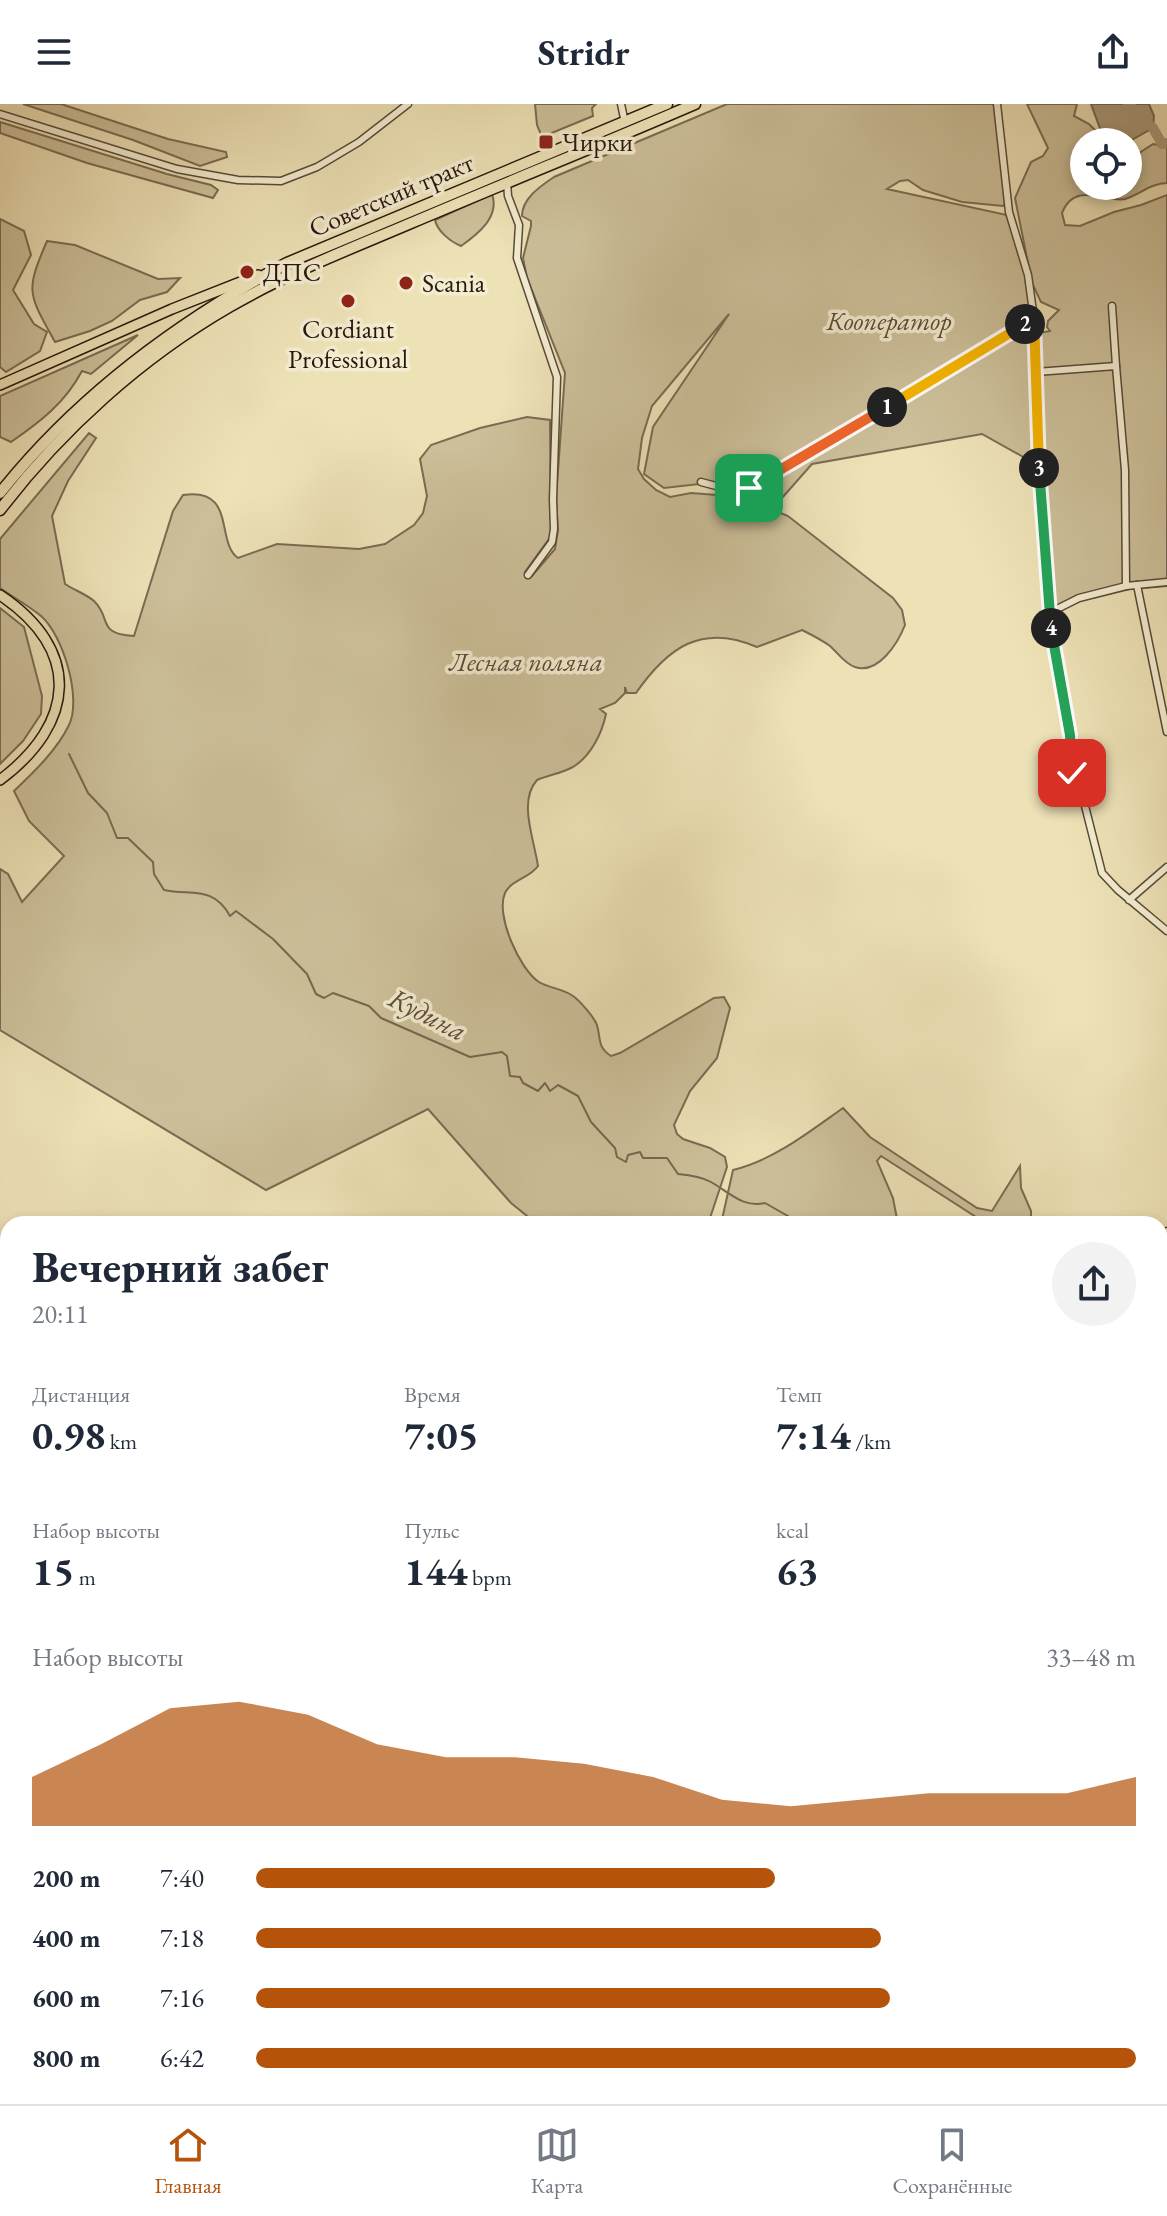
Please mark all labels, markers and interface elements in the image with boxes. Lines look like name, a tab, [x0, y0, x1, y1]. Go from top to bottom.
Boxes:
text: Stridr	[538, 29, 629, 76]
icon: menu	[32, 30, 76, 74]
icon: share	[1091, 30, 1135, 74]
place label: Чирки	[562, 125, 633, 159]
map controls	[1070, 128, 1142, 200]
button: locate	[1070, 128, 1142, 200]
marker: Чирки	[537, 133, 555, 151]
street label: Советский тракт	[304, 145, 479, 245]
place label: ДПС	[263, 255, 321, 289]
marker: ДПС	[238, 263, 256, 281]
place label: Scania	[422, 266, 486, 300]
marker: Scania	[397, 274, 415, 292]
marker: Cordiant Professional	[339, 292, 357, 310]
park label: Кооператор	[825, 304, 952, 338]
pin: 2	[1005, 304, 1045, 344]
text: 2	[1019, 309, 1031, 338]
place label: Cordiant Professional	[288, 312, 408, 376]
pin: 1	[867, 387, 907, 427]
text: 1	[881, 392, 893, 421]
pin: 3	[1019, 448, 1059, 488]
text: 3	[1033, 453, 1045, 482]
pin	[715, 454, 783, 522]
icon: arrive	[727, 466, 771, 510]
pin: 4	[1031, 608, 1071, 648]
text: 4	[1045, 613, 1057, 642]
park label: Лесная поляна	[447, 645, 603, 679]
pin	[1038, 739, 1106, 807]
icon: check	[1050, 751, 1094, 795]
water label: Кудина	[382, 979, 473, 1049]
text: Вечерний забег	[32, 1238, 328, 1295]
button: share	[1052, 1242, 1136, 1326]
text: 20:11	[32, 1297, 88, 1331]
text: Дистанция	[32, 1380, 130, 1409]
text: Время	[404, 1380, 461, 1409]
text: Темп	[776, 1380, 822, 1409]
text: 0.98	[32, 1409, 105, 1461]
text: 7:05	[404, 1409, 479, 1461]
text: 7:14	[776, 1409, 851, 1461]
text: km	[105, 1427, 137, 1456]
text: /km	[851, 1427, 891, 1456]
text: Набор высоты	[32, 1516, 160, 1545]
text: Пульс	[404, 1516, 460, 1545]
text: kcal	[776, 1516, 809, 1545]
text: 15	[32, 1545, 74, 1597]
text: 144	[404, 1545, 467, 1597]
text: 63	[776, 1545, 818, 1597]
text: m	[74, 1563, 96, 1592]
text: bpm	[467, 1563, 512, 1592]
text: Набор высоты	[32, 1640, 183, 1674]
text: 33–48 m	[1046, 1640, 1136, 1674]
text: 200 m	[32, 1861, 100, 1895]
text: 7:40	[160, 1861, 204, 1895]
text: 400 m	[32, 1921, 100, 1955]
text: 7:18	[160, 1921, 204, 1955]
text: 600 m	[32, 1981, 100, 2015]
text: 7:16	[160, 1981, 204, 2015]
text: 800 m	[32, 2041, 100, 2075]
text: 6:42	[160, 2041, 204, 2075]
tab: Главная	[155, 2123, 222, 2200]
tab: Карта	[531, 2123, 583, 2200]
tab: Сохранённые	[892, 2123, 1012, 2200]

